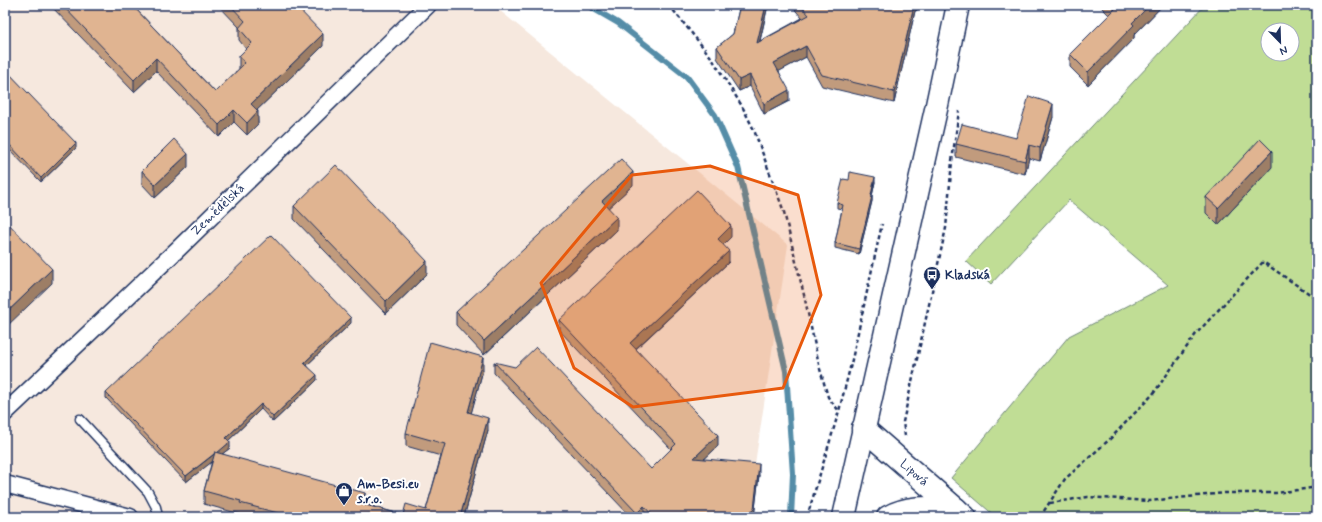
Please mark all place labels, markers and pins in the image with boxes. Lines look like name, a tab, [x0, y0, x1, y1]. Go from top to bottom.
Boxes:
bus stop icon: Kladská	[922, 265, 942, 290]
place label: Kladská	[945, 267, 990, 284]
place label: Am-Besi.eu s.r.o.	[356, 476, 419, 508]
shop icon: Am-Besi.eu s.r.o.	[334, 481, 354, 506]

